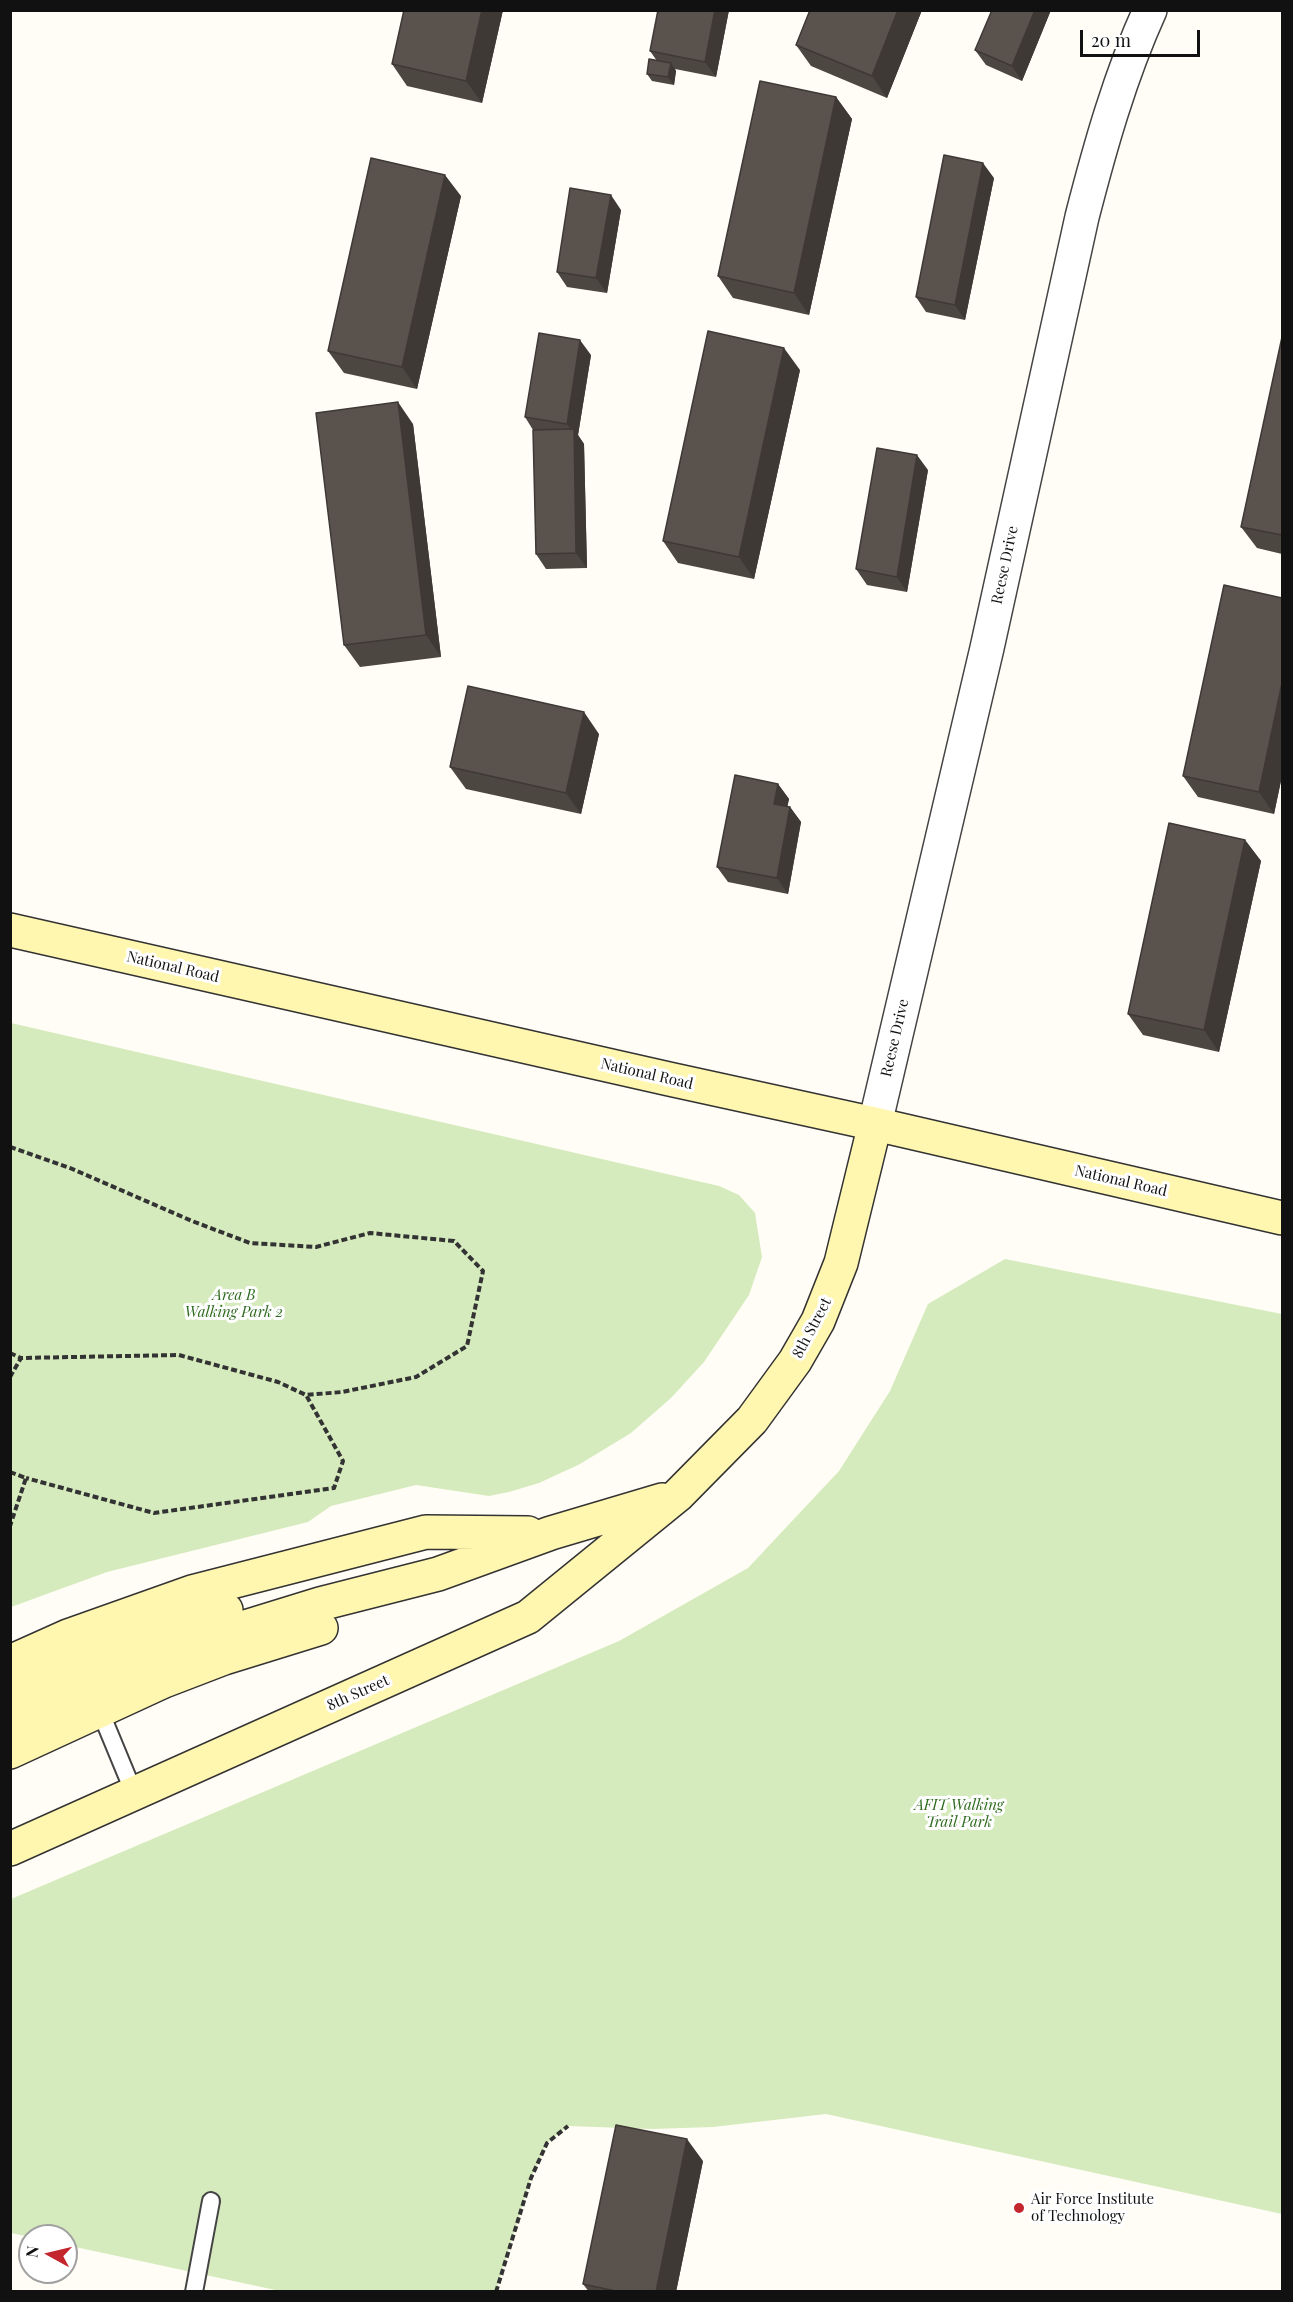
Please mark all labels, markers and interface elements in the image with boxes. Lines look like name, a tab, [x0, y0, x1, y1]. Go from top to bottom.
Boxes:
scale bar	[1083, 18, 1203, 56]
text: 20 m	[1091, 28, 1131, 52]
street label: Reese Drive	[988, 524, 1022, 606]
street label: National Road	[125, 948, 221, 986]
street label: Reese Drive	[877, 997, 913, 1079]
street label: National Road	[599, 1055, 695, 1093]
street label: National Road	[1073, 1162, 1169, 1200]
park label: Area B Walking Park 2	[185, 1286, 283, 1321]
street label: 8th Street	[789, 1295, 835, 1361]
street label: 8th Street	[324, 1671, 392, 1715]
park label: AFIT Walking Trail Park	[914, 1796, 1004, 1831]
place label: Air Force Institute of Technology	[1031, 2190, 1154, 2225]
marker: Air Force Institute of Technology	[1012, 2201, 1026, 2215]
north arrow	[18, 2224, 78, 2284]
text: N	[20, 2245, 43, 2259]

